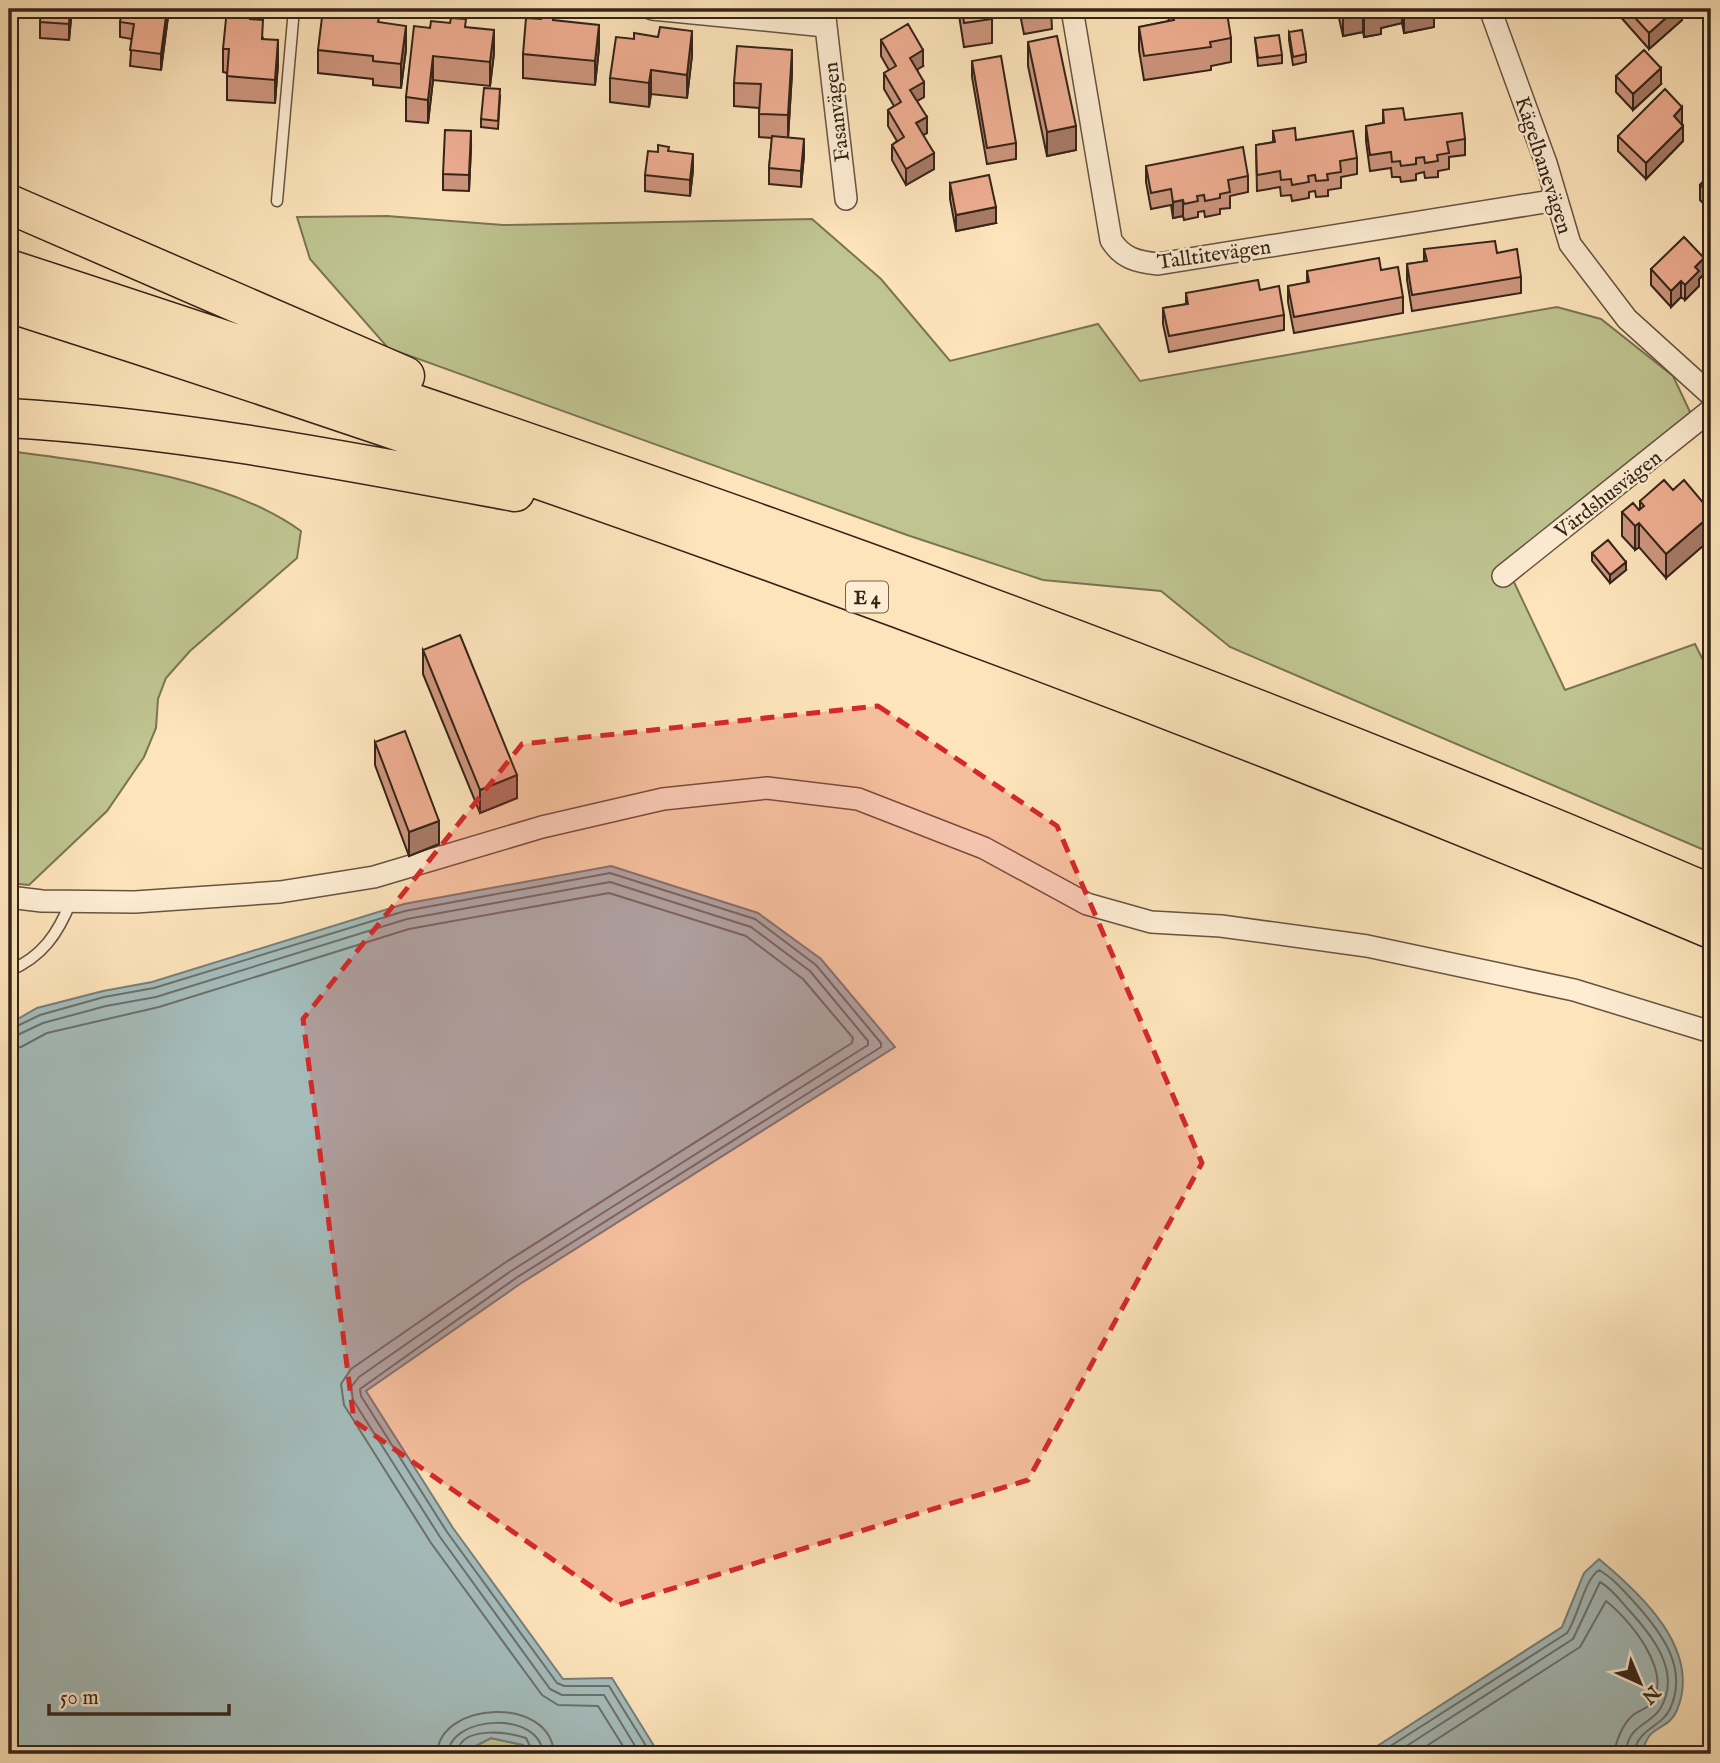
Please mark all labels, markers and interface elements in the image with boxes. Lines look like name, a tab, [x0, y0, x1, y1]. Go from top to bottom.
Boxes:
street label: Fasanvägen	[818, 61, 857, 163]
street label: Kägelbanevägen	[1508, 93, 1577, 238]
street label: Talltitevägen	[1156, 234, 1273, 277]
street label: Värdshusvägen	[1549, 445, 1668, 546]
road number: E 4	[846, 582, 888, 612]
north arrow	[1604, 1648, 1674, 1718]
scale bar	[49, 1672, 229, 1716]
text: N	[1636, 1679, 1665, 1709]
text: 50 m	[60, 1685, 99, 1712]

